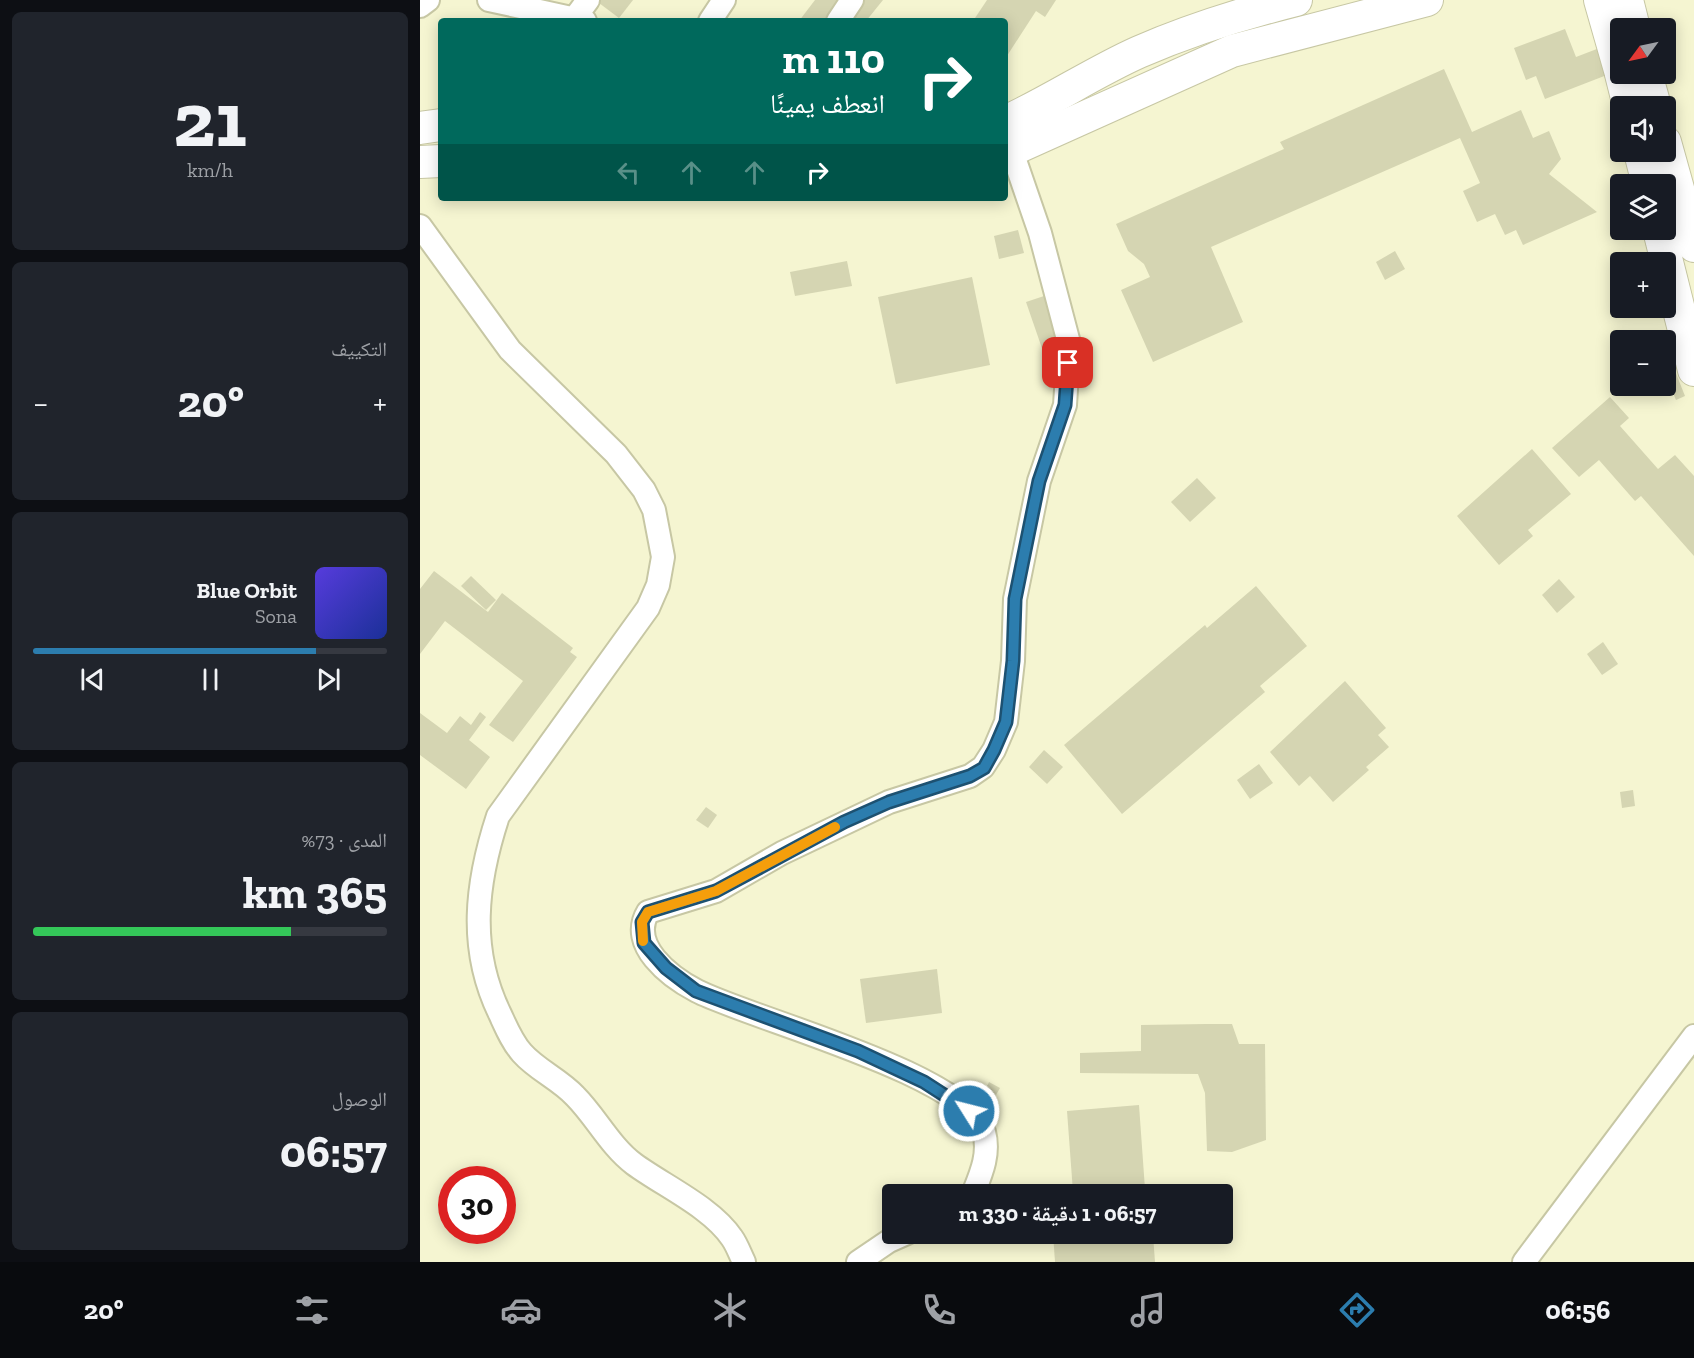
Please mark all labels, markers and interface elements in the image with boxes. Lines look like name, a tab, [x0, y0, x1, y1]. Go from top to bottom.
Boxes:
north arrow	[1610, 18, 1676, 84]
map controls	[1610, 18, 1676, 396]
text: 110 m	[782, 33, 885, 84]
icon: right	[906, 42, 984, 120]
text: 21	[173, 72, 247, 166]
text: انعطف يمينًا	[770, 88, 885, 120]
button: sound	[1610, 96, 1676, 162]
icon: left	[612, 156, 645, 189]
icon: ahead	[675, 156, 708, 189]
icon: ahead	[738, 156, 771, 189]
icon: right	[801, 156, 834, 189]
text: km/h	[187, 158, 233, 182]
button: layers	[1610, 174, 1676, 240]
button: +	[1610, 252, 1676, 318]
button: −	[1610, 330, 1676, 396]
text: التكييف	[331, 337, 387, 361]
pin	[1042, 337, 1093, 388]
icon: arrive	[1051, 346, 1084, 379]
text: 20°	[178, 375, 244, 429]
text: −	[33, 383, 48, 422]
text: +	[373, 383, 387, 422]
text: Blue Orbit	[197, 577, 297, 604]
text: Sona	[255, 604, 297, 628]
icon: previous	[76, 663, 109, 696]
icon: pause	[194, 663, 227, 696]
icon: next	[312, 663, 345, 696]
text: المدى · 73%	[301, 828, 387, 852]
text: 365 km	[243, 866, 387, 920]
position arrow	[937, 1079, 1001, 1143]
text: الوصول	[332, 1087, 387, 1111]
text: 06:57	[280, 1125, 387, 1179]
speed limit sign: 30	[438, 1166, 516, 1244]
text: 06:57 · 1 دقيقة · 330 m	[959, 1200, 1156, 1227]
icon: filters	[291, 1289, 333, 1331]
icon: car	[500, 1289, 542, 1331]
icon: climate	[709, 1289, 751, 1331]
icon: phone	[918, 1289, 960, 1331]
icon: music	[1127, 1289, 1169, 1331]
icon: directions	[1336, 1289, 1378, 1331]
text: 20°	[84, 1294, 124, 1326]
text: 06:56	[1545, 1294, 1610, 1326]

